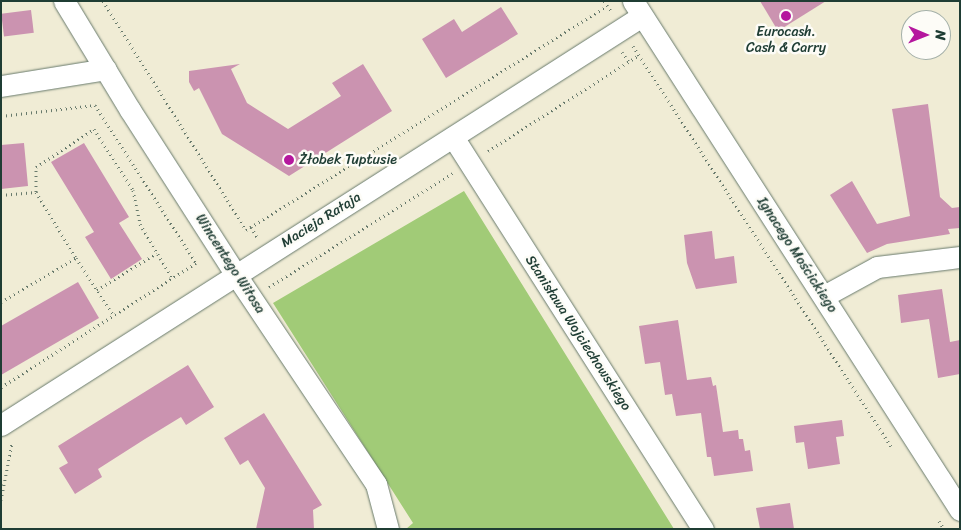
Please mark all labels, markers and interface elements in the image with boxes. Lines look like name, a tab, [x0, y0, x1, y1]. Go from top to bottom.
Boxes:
marker: Eurocash. Cash & Carry	[780, 10, 792, 22]
north arrow	[901, 10, 951, 60]
place label: Eurocash. Cash & Carry	[746, 24, 826, 56]
text: N	[928, 30, 953, 40]
place label: Żłobek Tuptusie	[299, 152, 397, 168]
marker: Żłobek Tuptusie	[283, 154, 295, 166]
street label: Macieja Rataja	[278, 189, 364, 251]
street label: Ignacego Mościckiego	[753, 194, 841, 316]
street label: Wincentego Witosa	[191, 211, 269, 317]
street label: Stanisława Wojciechowskiego	[522, 253, 634, 413]

